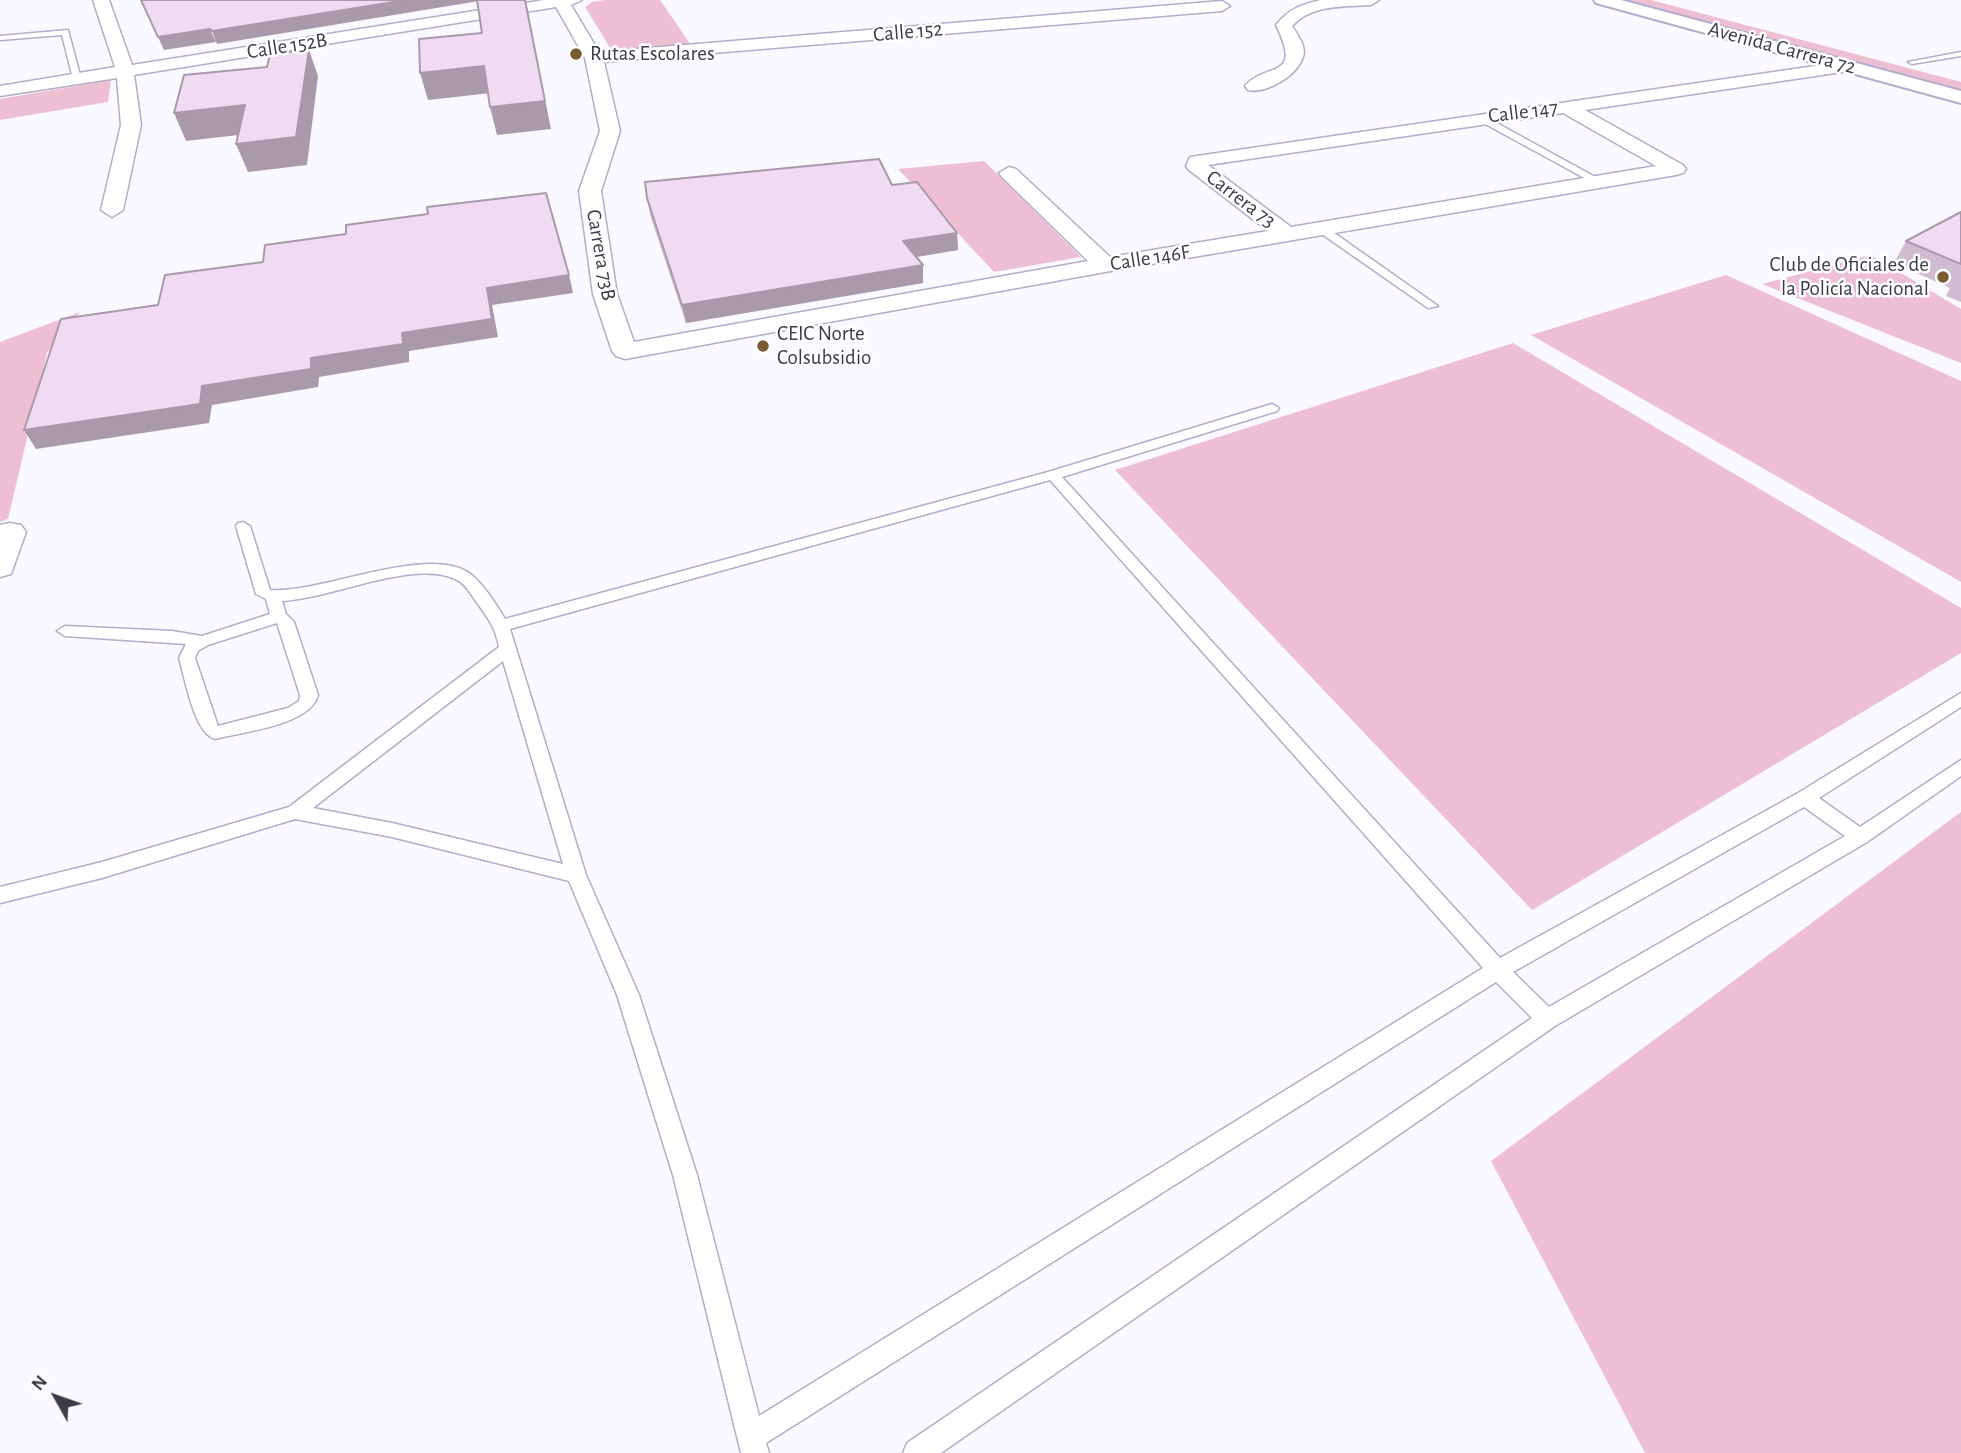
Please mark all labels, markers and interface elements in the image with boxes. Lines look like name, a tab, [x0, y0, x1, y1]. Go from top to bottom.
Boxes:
street label: Calle 152	[872, 16, 944, 48]
street label: Avenida Carrera 72	[1705, 16, 1859, 80]
street label: Calle 152B	[245, 27, 329, 65]
place label: Rutas Escolares	[590, 41, 715, 67]
marker: Rutas Escolares	[568, 46, 584, 62]
street label: Calle 147	[1487, 95, 1559, 129]
street label: Carrera 73	[1201, 165, 1281, 233]
street label: Carrera 73B	[581, 207, 621, 303]
street label: Calle 146F	[1108, 239, 1192, 277]
place label: Club de Oficiales de la Policía Nacional	[1769, 252, 1929, 302]
marker: Club de Oficiales de la Policía Nacional	[1935, 269, 1951, 285]
place label: CEIC Norte Colsubsidio	[777, 321, 871, 371]
marker: CEIC Norte Colsubsidio	[755, 338, 771, 354]
north arrow	[21, 1362, 91, 1432]
text: N	[28, 1372, 51, 1394]

